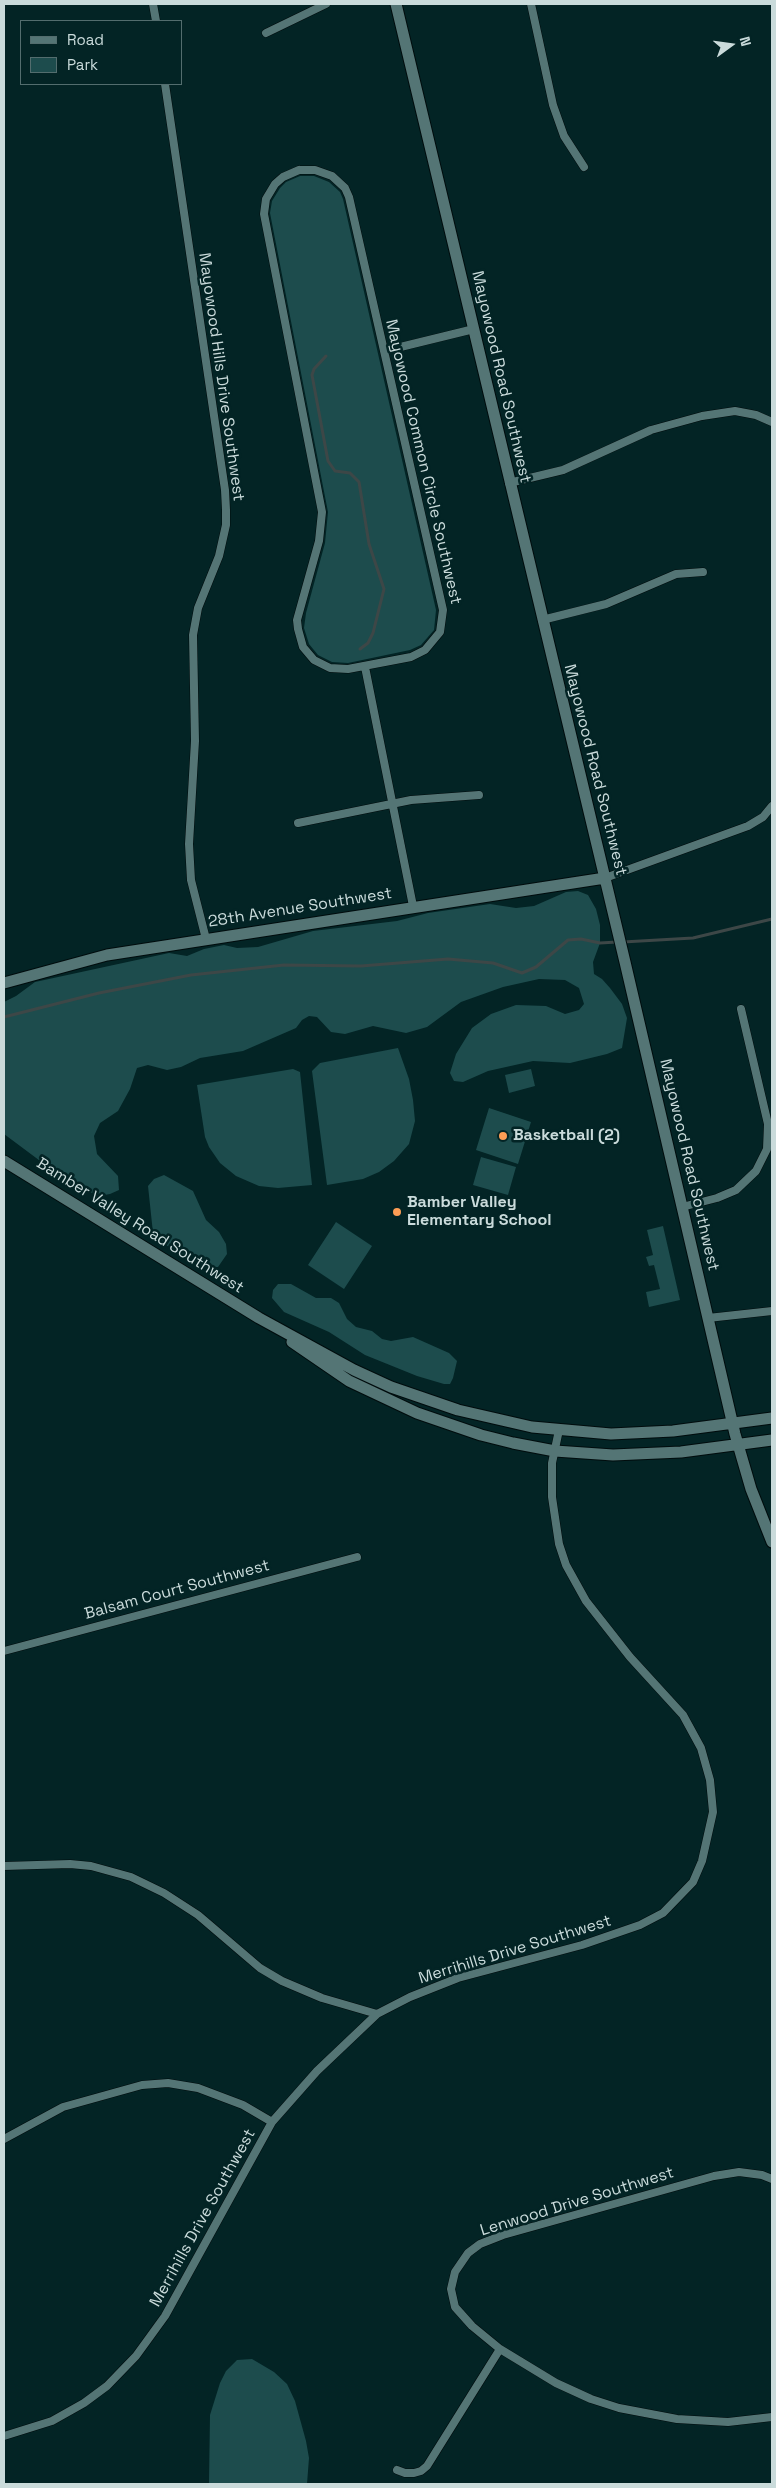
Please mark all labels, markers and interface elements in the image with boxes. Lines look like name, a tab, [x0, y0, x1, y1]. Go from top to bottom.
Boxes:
legend	[20, 20, 182, 85]
north arrow	[706, 20, 756, 70]
text: Road	[67, 30, 104, 49]
text: N	[736, 35, 755, 48]
text: Park	[67, 55, 98, 74]
street label: Mayowood Hills Drive Southwest	[194, 251, 248, 503]
street label: Mayowood Road Southwest	[467, 269, 535, 485]
street label: Mayowood Common Circle Southwest	[381, 318, 465, 606]
street label: Mayowood Road Southwest	[559, 662, 631, 878]
street label: 28th Avenue Southwest	[207, 884, 393, 932]
street label: Mayowood Road Southwest	[655, 1057, 723, 1273]
place label: Basketball (2)	[513, 1126, 620, 1146]
marker: Basketball (2)	[497, 1130, 509, 1142]
street label: Bamber Valley Road Southwest	[33, 1154, 247, 1298]
place label: Bamber Valley Elementary School	[407, 1193, 551, 1231]
marker: Bamber Valley Elementary School	[391, 1206, 403, 1218]
street label: Balsam Court Southwest	[82, 1556, 272, 1624]
street label: Merrihills Drive Southwest	[416, 1912, 614, 1988]
street label: Merrihills Drive Southwest	[146, 2126, 260, 2310]
street label: Lenwood Drive Southwest	[478, 2163, 676, 2241]

